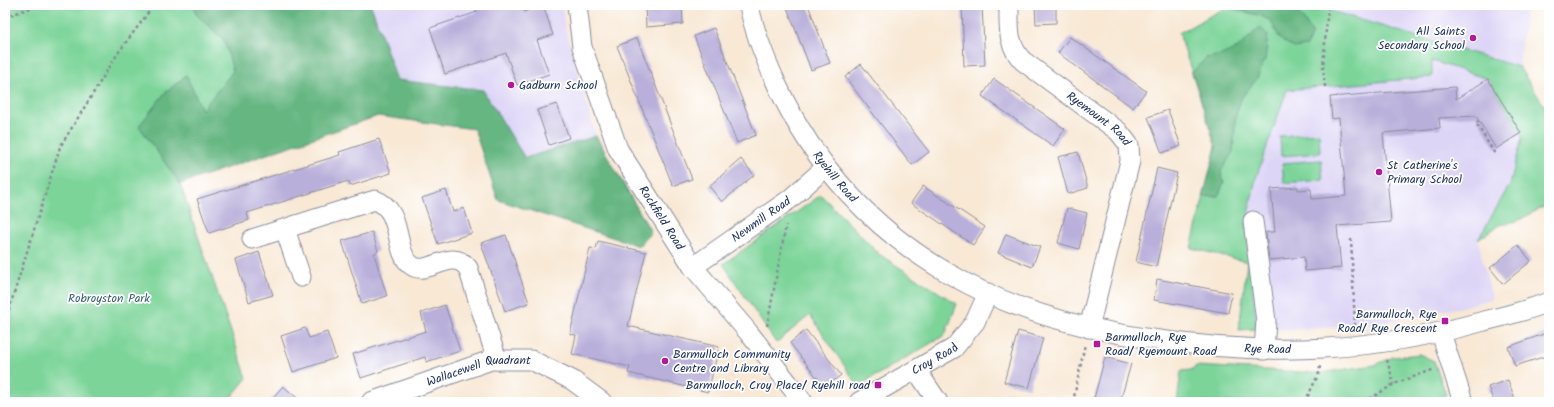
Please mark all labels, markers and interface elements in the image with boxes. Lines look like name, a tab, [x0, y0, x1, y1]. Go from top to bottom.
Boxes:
place label: All Saints Secondary School	[1378, 22, 1465, 55]
marker: All Saints Secondary School	[1468, 33, 1478, 43]
place label: Gadburn School	[519, 76, 597, 95]
marker: Gadburn School	[506, 80, 516, 90]
street label: Ryemount Road	[1062, 87, 1136, 151]
street label: Ryehill Road	[808, 147, 862, 208]
place label: St Catherine's Primary School	[1387, 156, 1462, 189]
marker: St Catherine's Primary School	[1374, 167, 1384, 177]
street label: Rockfield Road	[634, 182, 689, 255]
street label: Newmill Road	[728, 192, 796, 247]
park label: Robroyston Park	[68, 289, 150, 308]
place label: Barmulloch, Rye Road/ Rye Crescent	[1338, 305, 1438, 338]
marker: Barmulloch, Rye Road/ Rye Crescent	[1440, 316, 1450, 326]
place label: Barmulloch, Rye Road/ Ryemount Road	[1105, 328, 1218, 361]
street label: Croy Road	[908, 339, 964, 380]
marker: Barmulloch, Rye Road/ Ryemount Road	[1092, 339, 1102, 349]
street label: Rye Road	[1244, 339, 1292, 359]
place label: Barmulloch Community Centre and Library	[673, 345, 791, 378]
street label: Wallacewell Quadrant	[424, 351, 531, 392]
marker: Barmulloch Community Centre and Library	[660, 356, 670, 366]
place label: Barmulloch, Croy Place/ Ryehill road	[686, 376, 871, 395]
marker: Barmulloch, Croy Place/ Ryehill road	[873, 380, 883, 390]

